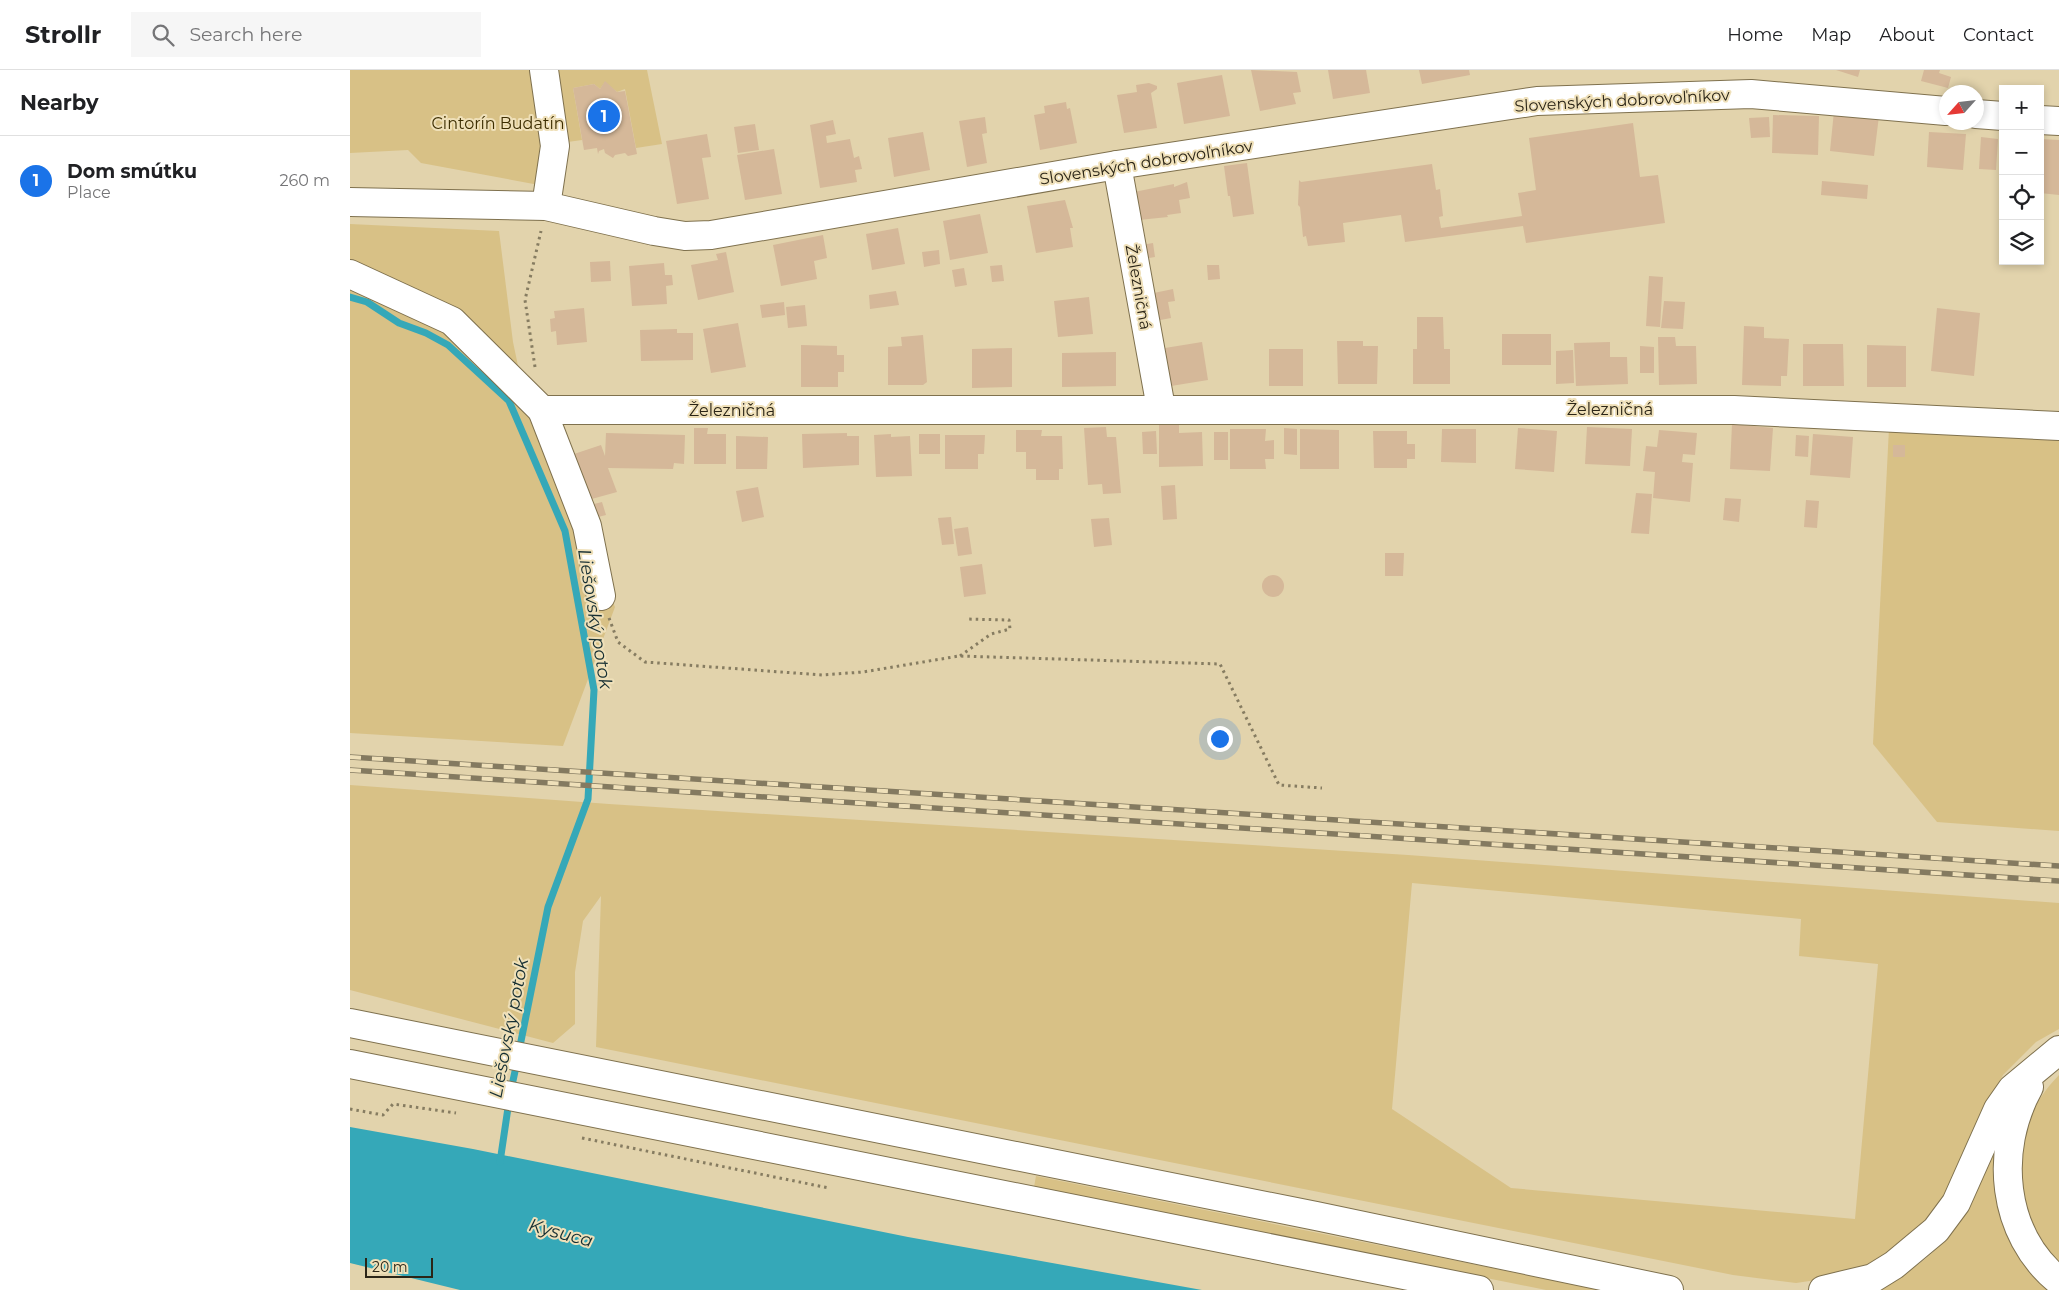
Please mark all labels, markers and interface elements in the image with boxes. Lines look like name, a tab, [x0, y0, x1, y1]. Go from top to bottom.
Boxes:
search box	[131, 12, 481, 57]
text: Strollr	[25, 20, 101, 49]
icon: search	[149, 21, 177, 49]
text: Search here	[189, 23, 302, 46]
text: Home	[1727, 24, 1783, 46]
text: Map	[1811, 24, 1851, 46]
text: About	[1879, 24, 1935, 46]
text: Contact	[1963, 24, 2034, 46]
street label: Slovenských dobrovoľníkov	[1514, 85, 1730, 116]
north arrow	[1939, 85, 1984, 130]
map controls	[1999, 85, 2044, 265]
button: +	[1999, 85, 2044, 130]
text: Nearby	[20, 90, 99, 115]
pin: 1	[588, 97, 620, 135]
park label: Cintorín Budatín	[431, 114, 565, 133]
button: −	[1999, 130, 2044, 175]
street label: Slovenských dobrovoľníkov	[1038, 136, 1254, 189]
text: Dom smútku	[67, 160, 197, 183]
text: 1	[33, 171, 39, 190]
text: 260 m	[279, 171, 330, 190]
button: locate	[1999, 175, 2044, 220]
text: Place	[67, 183, 111, 202]
button: layers	[1999, 220, 2044, 265]
street label: Železničná	[1122, 243, 1155, 331]
street label: Železničná	[1567, 400, 1653, 419]
street label: Železničná	[689, 401, 775, 420]
water label: Liešovský potok	[573, 547, 617, 692]
your location	[1207, 726, 1233, 752]
water label: Liešovský potok	[485, 955, 534, 1100]
water label: Kysuca	[527, 1214, 595, 1252]
scale bar	[365, 1255, 432, 1278]
text: 20 m	[372, 1258, 408, 1276]

